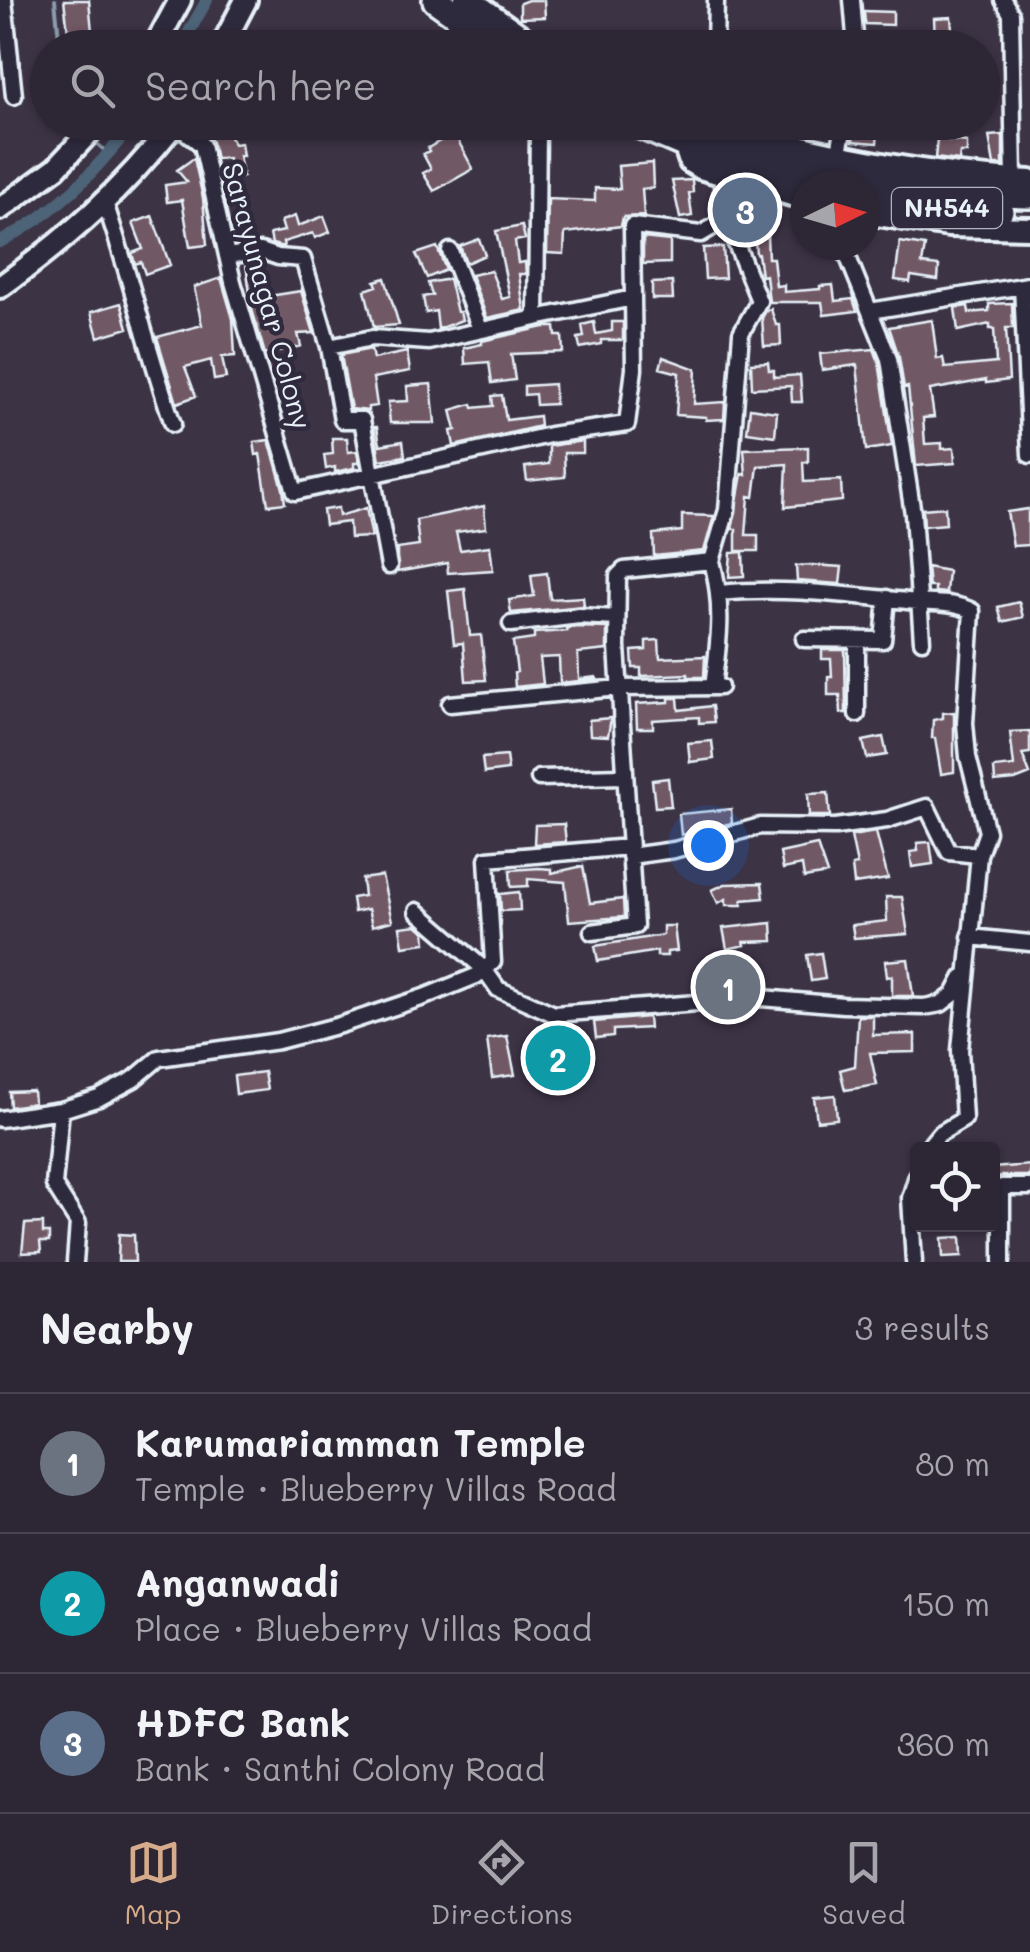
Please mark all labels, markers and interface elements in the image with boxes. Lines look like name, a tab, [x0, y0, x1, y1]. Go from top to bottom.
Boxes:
search box	[30, 30, 1000, 140]
icon: search	[65, 58, 120, 113]
text: Search here	[145, 60, 376, 110]
street label: Sarayunagar Colony	[215, 158, 321, 433]
north arrow	[790, 170, 880, 260]
pin: 3	[712, 172, 778, 248]
road number: NH544	[892, 188, 1002, 228]
your location	[683, 820, 734, 871]
pin: 1	[696, 950, 760, 1024]
pin: 2	[526, 1020, 590, 1096]
map controls	[910, 1142, 1000, 1232]
button: locate	[910, 1142, 1000, 1232]
text: Nearby	[40, 1300, 194, 1355]
text: 3 results	[854, 1306, 990, 1348]
text: Karumariamman Temple	[135, 1417, 586, 1467]
text: 1	[65, 1442, 80, 1484]
text: 80 m	[915, 1442, 990, 1484]
text: Temple · Blueberry Villas Road	[135, 1467, 617, 1509]
text: Anganwadi	[135, 1557, 341, 1607]
text: 2	[64, 1582, 81, 1624]
text: 150 m	[902, 1582, 990, 1624]
text: Place · Blueberry Villas Road	[135, 1607, 592, 1649]
text: HDFC Bank	[135, 1697, 350, 1747]
text: 3	[63, 1722, 82, 1764]
text: 360 m	[896, 1722, 990, 1764]
text: Bank · Santhi Colony Road	[135, 1747, 545, 1789]
tab: Map	[125, 1835, 182, 1931]
tab: Directions	[431, 1835, 573, 1931]
tab: Saved	[822, 1835, 905, 1931]

